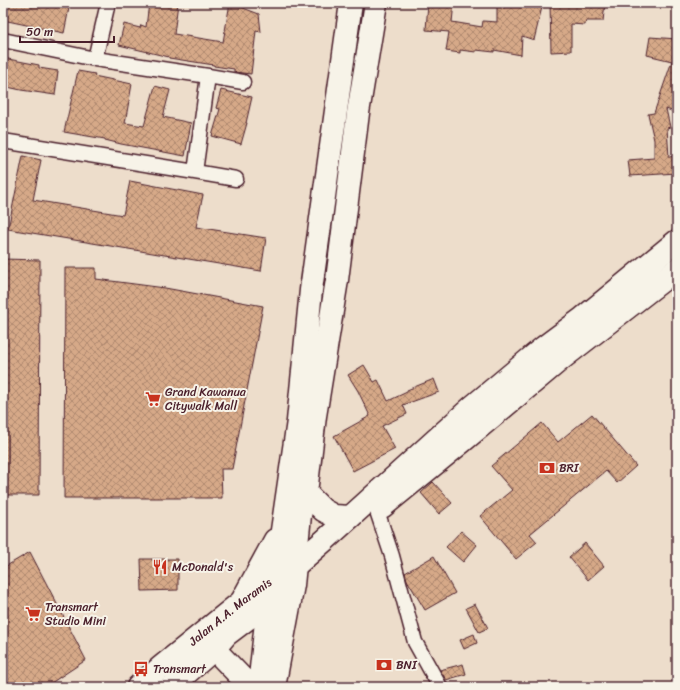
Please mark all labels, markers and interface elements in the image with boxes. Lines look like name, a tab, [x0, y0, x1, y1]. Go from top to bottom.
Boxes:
scale bar	[20, 18, 114, 44]
text: 50 m	[26, 21, 53, 43]
place label: Grand Kawanua Citywalk Mall	[165, 381, 247, 417]
supermarket icon: Grand Kawanua Citywalk Mall	[144, 390, 162, 408]
place label: BRI	[559, 457, 580, 479]
bank icon: BRI	[538, 459, 556, 477]
place label: McDonald's	[172, 556, 234, 578]
restaurant icon: McDonald's	[151, 558, 169, 576]
street label: Jalan A.A. Maramis	[183, 572, 277, 652]
place label: Transmart Studio Mini	[45, 596, 107, 632]
supermarket icon: Transmart Studio Mini	[24, 605, 42, 623]
place label: BNI	[396, 654, 418, 676]
bank icon: BNI	[375, 656, 393, 674]
place label: Transmart	[153, 658, 207, 680]
bus stop icon: Transmart	[132, 660, 150, 678]

